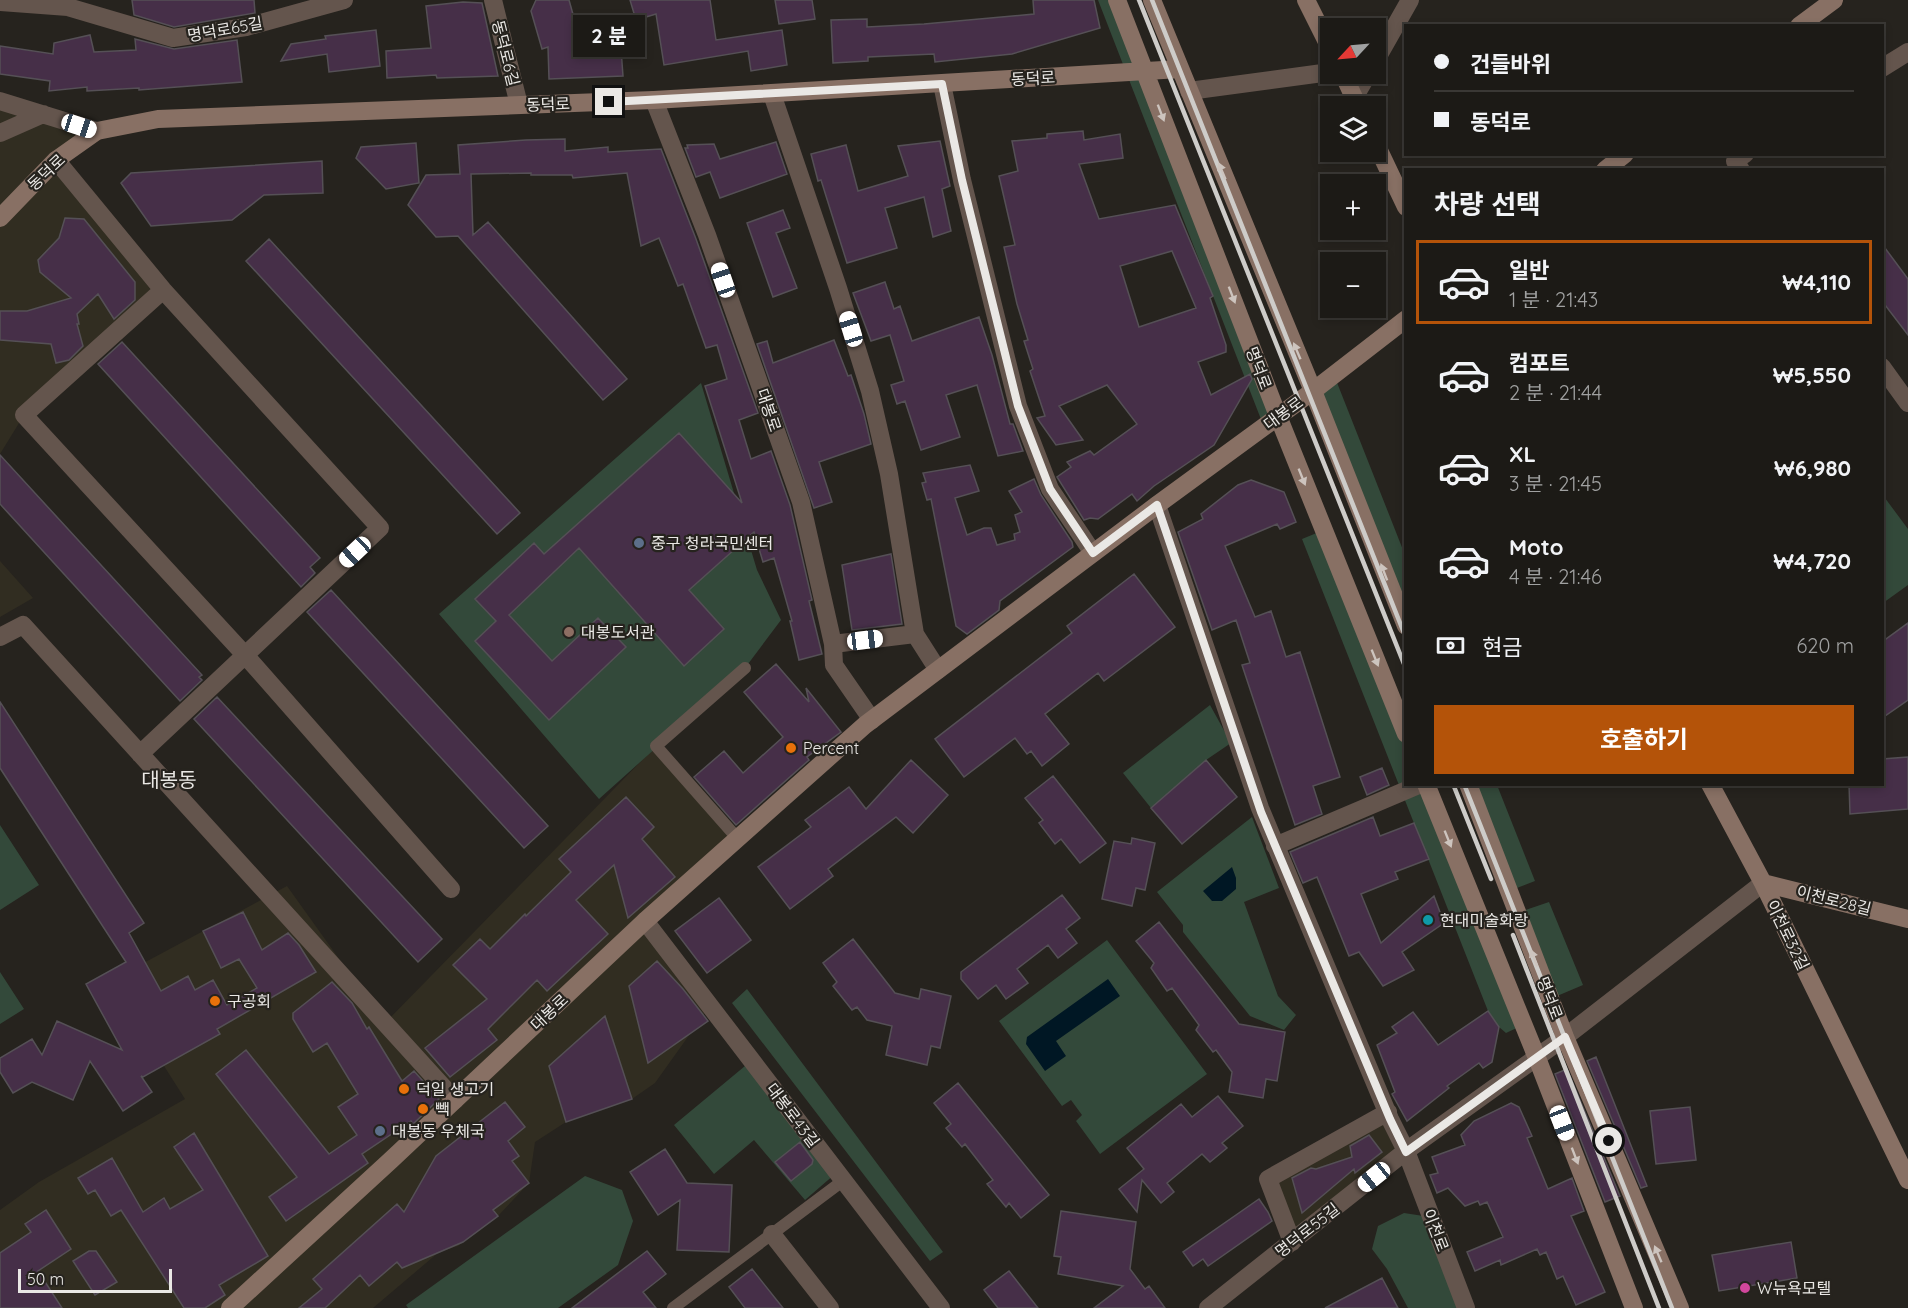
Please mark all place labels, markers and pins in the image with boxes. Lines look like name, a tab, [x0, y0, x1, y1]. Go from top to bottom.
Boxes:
place label: 중구 청라국민센터	[651, 533, 773, 553]
marker: 중구 청라국민센터	[632, 536, 646, 550]
place label: 대봉도서관	[581, 622, 655, 642]
marker: 대봉도서관	[562, 625, 576, 639]
place label: Percent	[803, 738, 859, 758]
marker: Percent	[784, 741, 798, 755]
place label: 현대미술화랑	[1440, 910, 1529, 930]
marker: 현대미술화랑	[1421, 913, 1435, 927]
place label: 구공회	[227, 991, 271, 1011]
marker: 구공회	[208, 994, 222, 1008]
place label: 덕일 생고기	[416, 1079, 494, 1099]
marker: 덕일 생고기	[397, 1082, 411, 1096]
place label: 빽	[435, 1099, 450, 1119]
marker: 빽	[416, 1102, 430, 1116]
place label: 대봉동 우체국	[392, 1121, 485, 1141]
marker: 대봉동 우체국	[373, 1124, 387, 1138]
place label: W뉴욕모텔	[1757, 1278, 1831, 1298]
marker: W뉴욕모텔	[1738, 1281, 1752, 1295]

